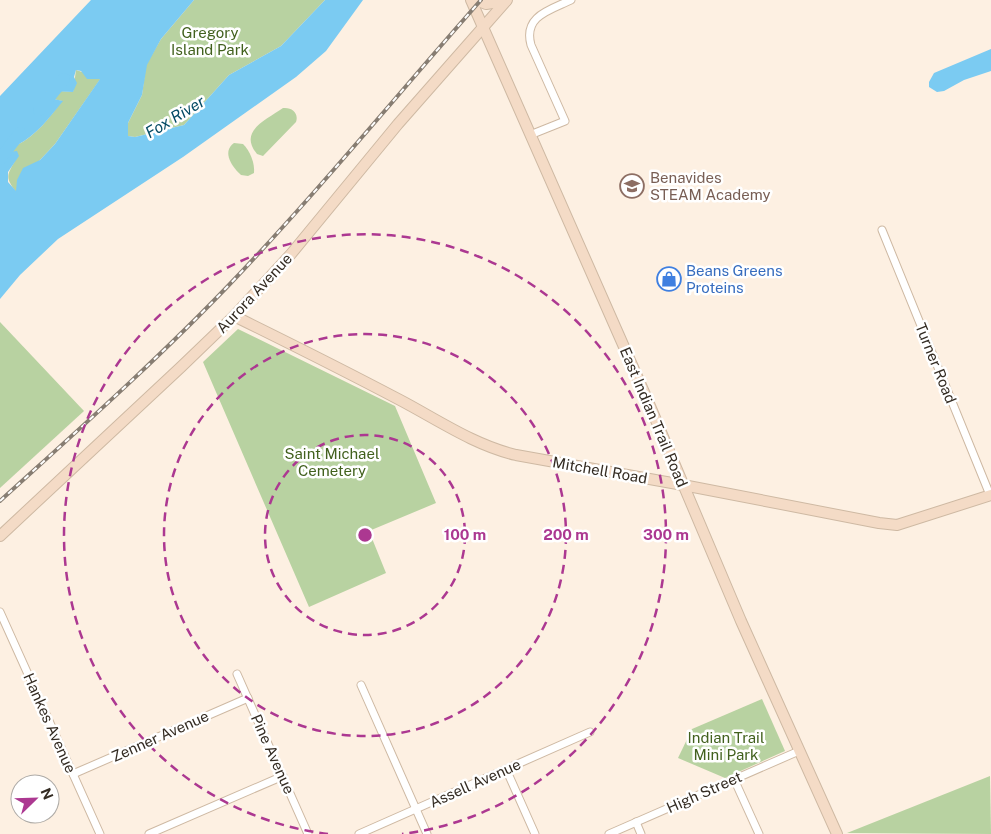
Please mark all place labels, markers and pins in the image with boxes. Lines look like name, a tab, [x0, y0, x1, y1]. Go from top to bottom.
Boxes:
place label: Benavides STEAM Academy	[650, 169, 771, 203]
school or university icon: Benavides STEAM Academy	[619, 173, 645, 199]
place label: Beans Greens Proteins	[686, 262, 782, 296]
shop icon: Beans Greens Proteins	[656, 266, 682, 292]
centre of rings	[356, 526, 374, 544]

